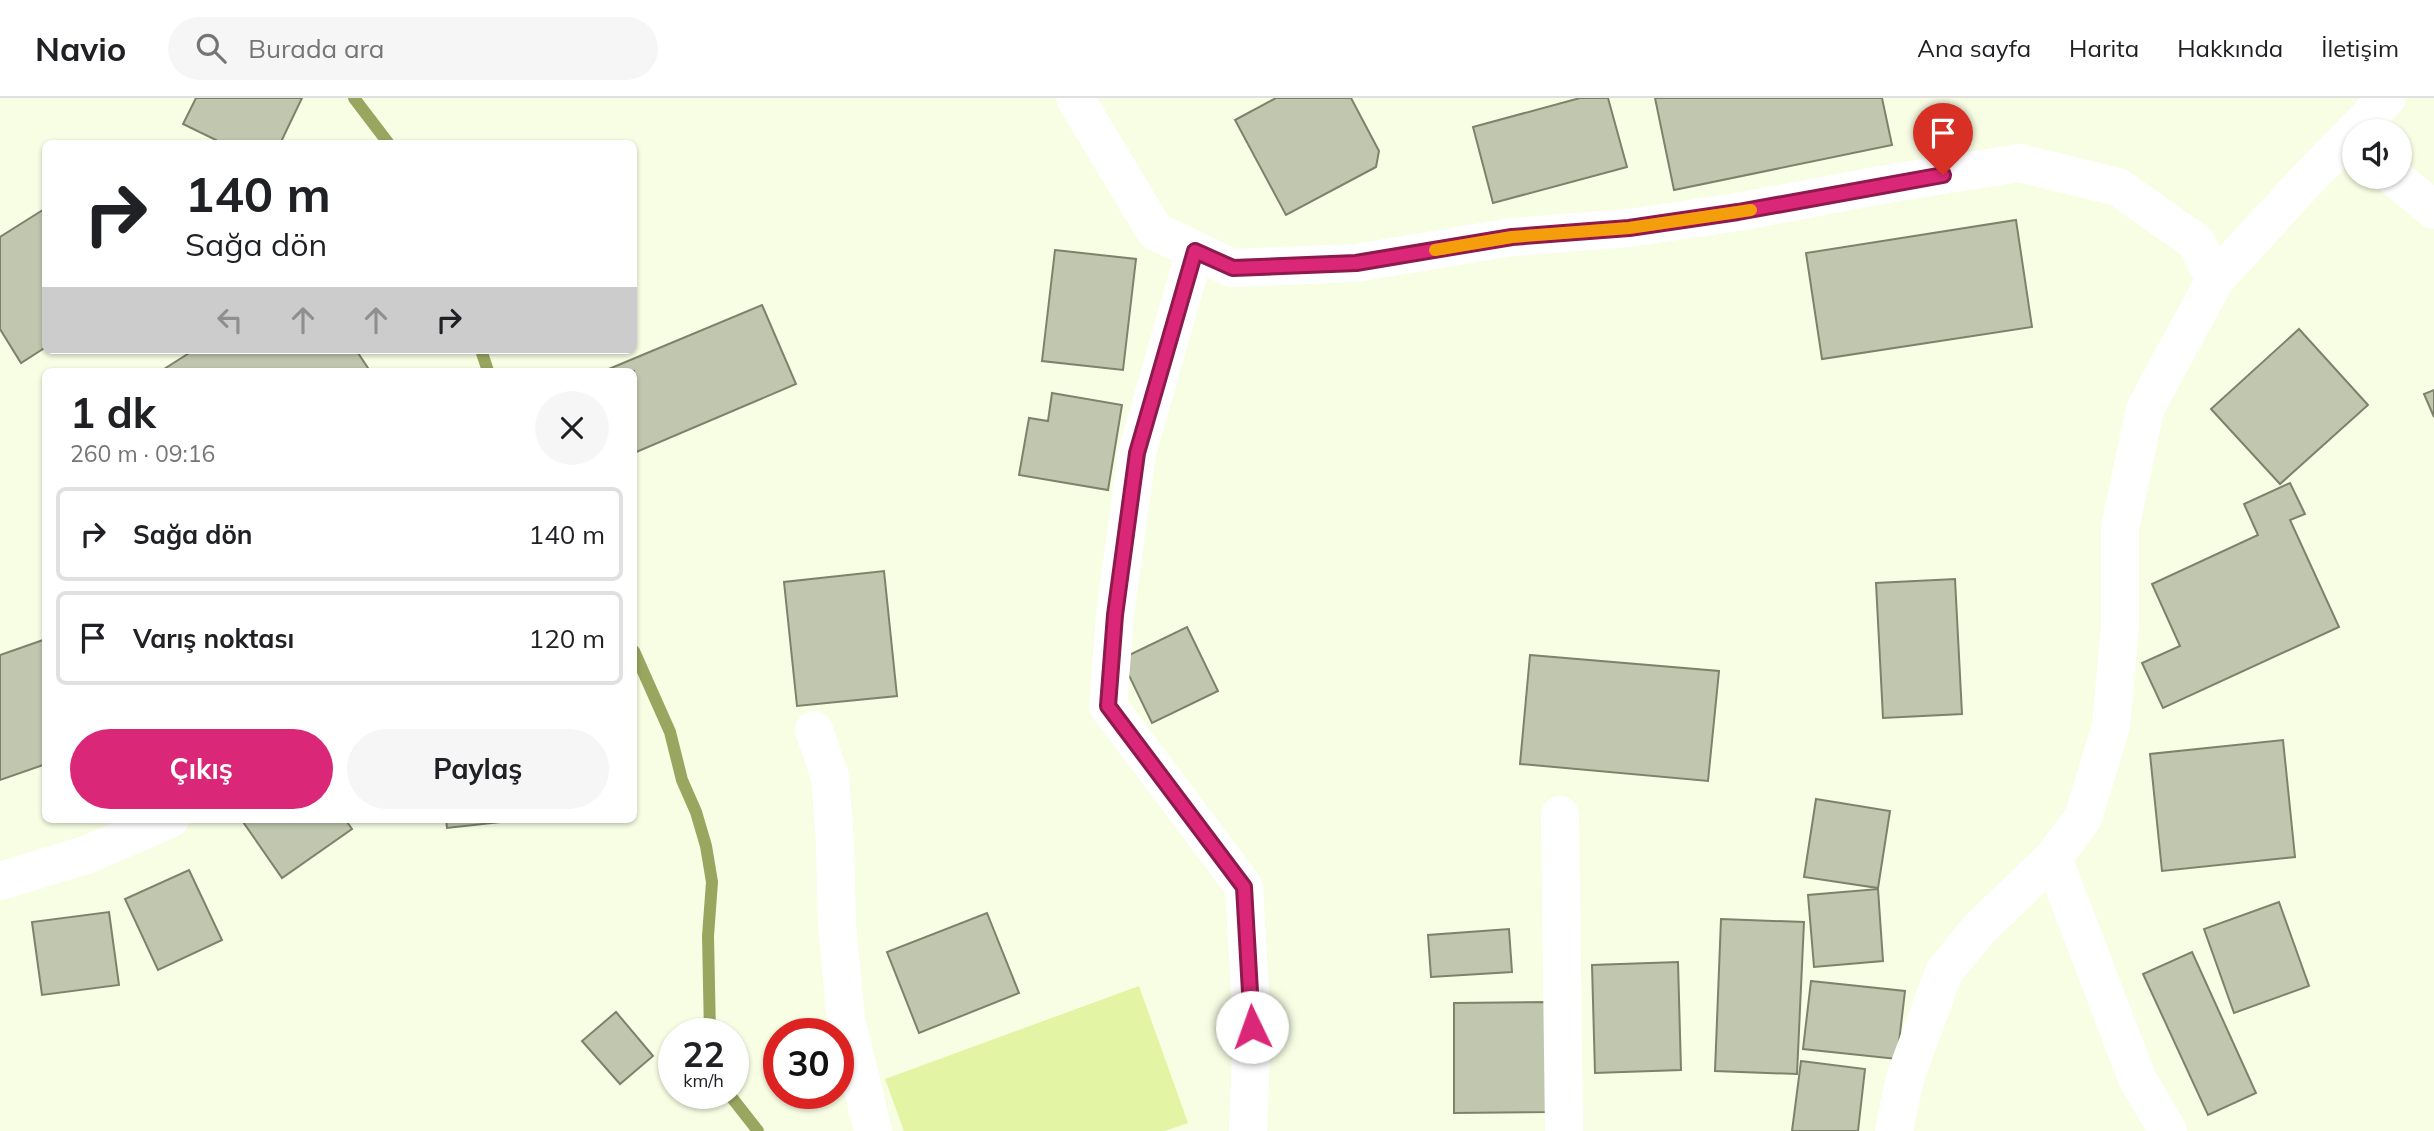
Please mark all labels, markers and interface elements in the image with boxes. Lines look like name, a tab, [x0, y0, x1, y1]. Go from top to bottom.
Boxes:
search box	[168, 17, 658, 80]
text: Navio	[35, 28, 126, 69]
icon: search	[192, 29, 230, 67]
text: Burada ara	[248, 32, 384, 65]
text: Ana sayfa	[1917, 33, 2031, 63]
text: Harita	[2069, 33, 2139, 63]
text: Hakkında	[2177, 33, 2283, 63]
text: İletişim	[2321, 33, 2399, 63]
pin	[1913, 103, 1973, 175]
icon: arrive	[1924, 114, 1962, 152]
map controls	[2342, 119, 2412, 189]
button: sound	[2342, 119, 2412, 189]
text: 140 m	[185, 163, 331, 224]
icon: right	[70, 168, 161, 259]
text: Sağa dön	[185, 224, 327, 264]
icon: left	[211, 301, 249, 339]
icon: ahead	[284, 301, 322, 339]
icon: ahead	[357, 301, 395, 339]
icon: right	[430, 301, 468, 339]
text: 1 dk	[70, 386, 156, 439]
button: close	[535, 391, 609, 465]
text: 260 m · 09:16	[70, 439, 215, 468]
icon: right	[74, 515, 112, 553]
text: Sağa dön	[133, 518, 253, 551]
text: 140 m	[529, 518, 605, 551]
icon: arrive	[74, 619, 112, 657]
text: Varış noktası	[133, 622, 294, 655]
text: 120 m	[529, 622, 605, 655]
button: Çıkış	[70, 729, 333, 809]
button: Paylaş	[347, 729, 609, 809]
position arrow	[1215, 990, 1289, 1064]
speed limit sign: 30	[763, 1018, 854, 1109]
text: 22	[682, 1032, 725, 1076]
text: km/h	[683, 1069, 724, 1092]

